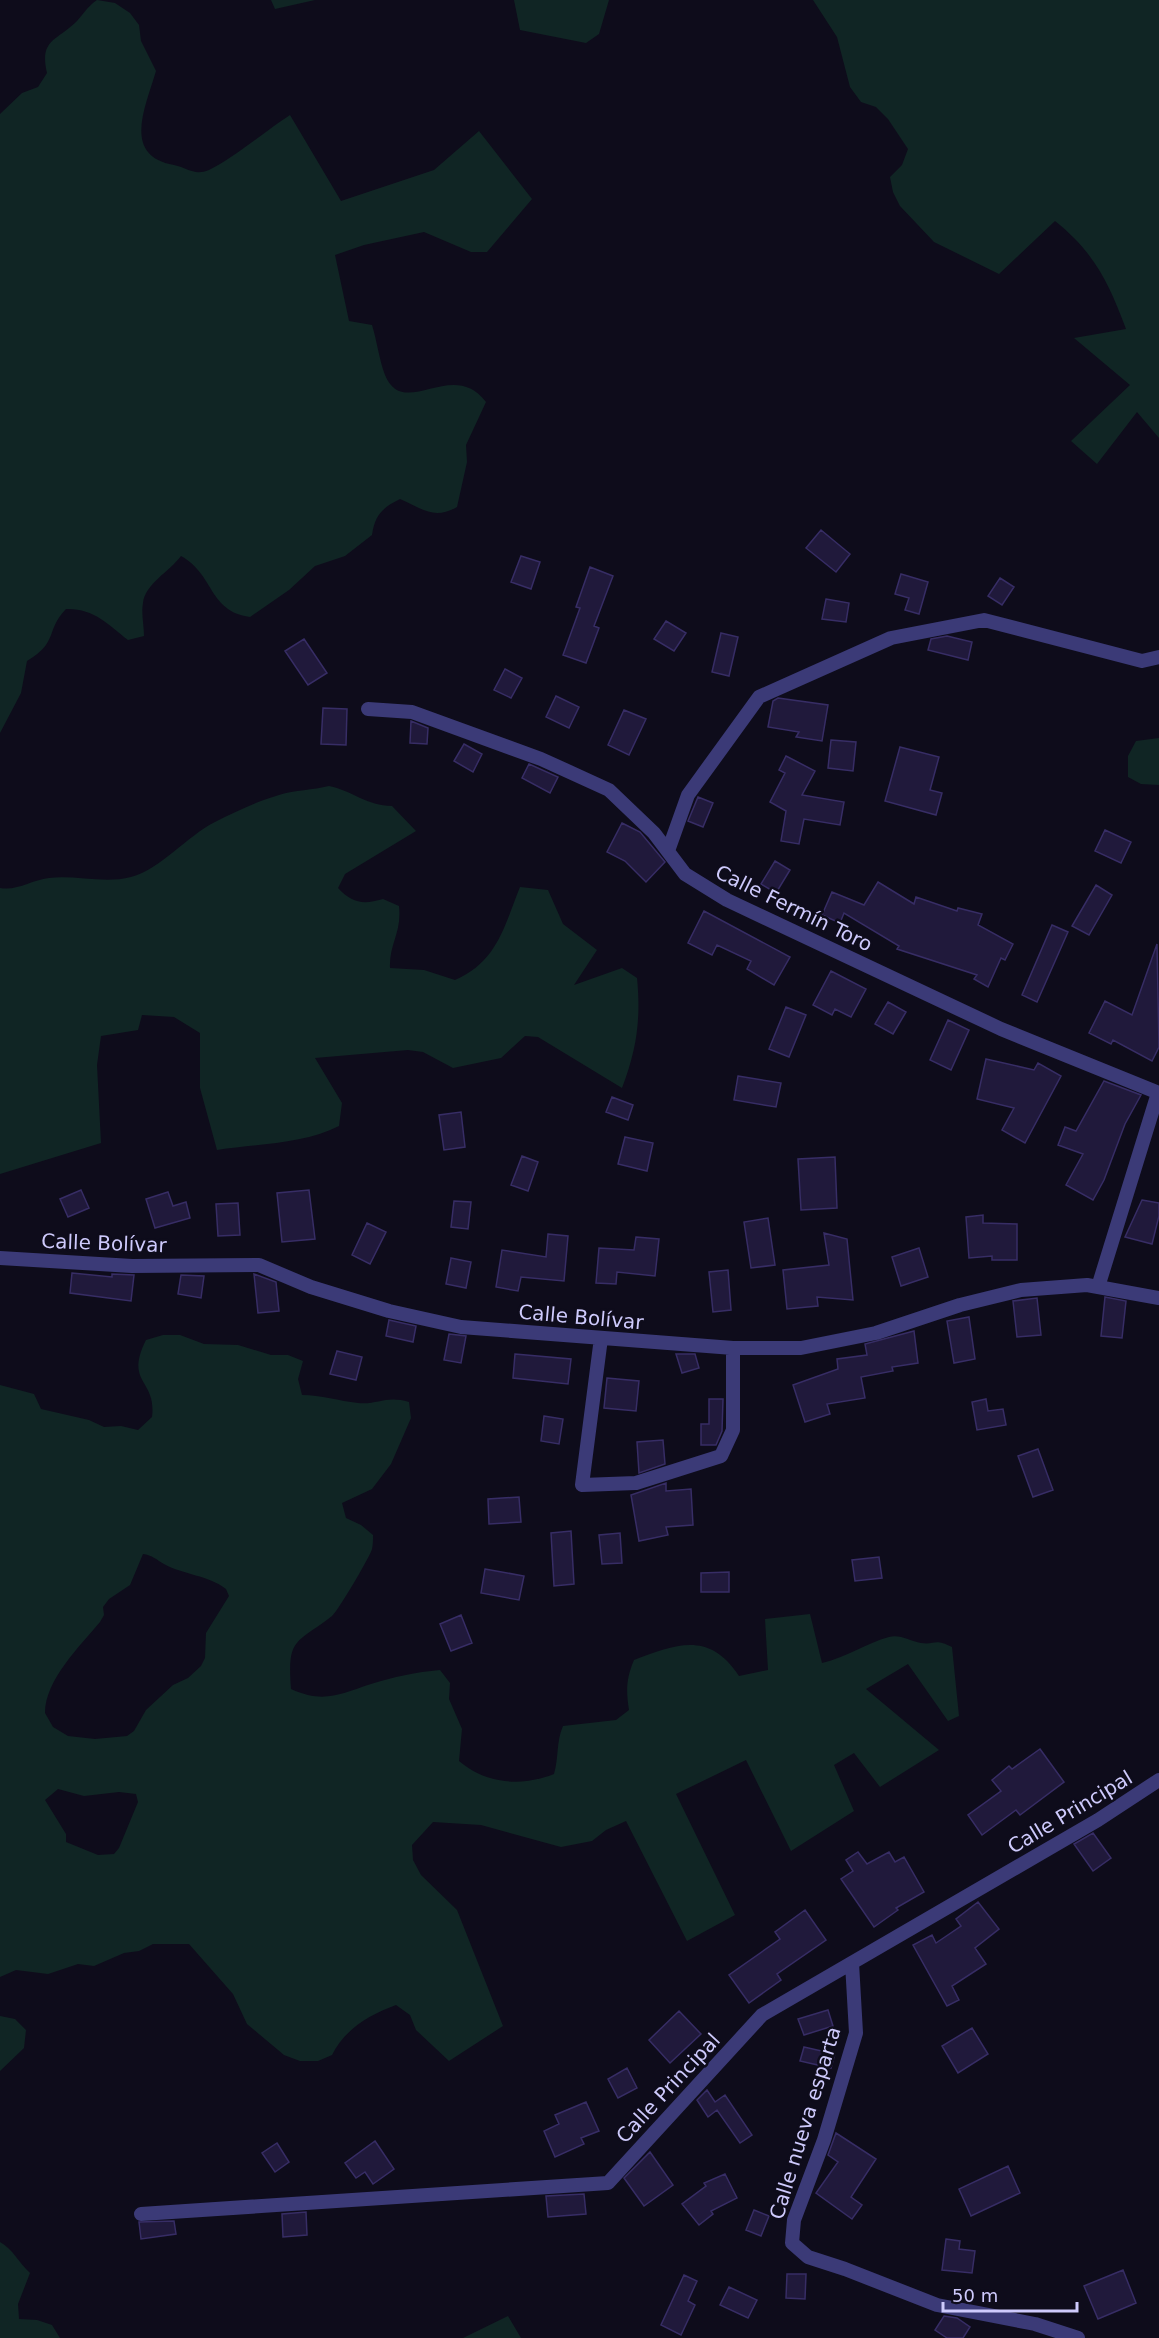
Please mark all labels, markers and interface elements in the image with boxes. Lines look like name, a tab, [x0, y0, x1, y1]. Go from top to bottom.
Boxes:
street label: Calle Fermín Toro	[712, 860, 876, 956]
street label: Calle Bolívar	[41, 1229, 168, 1257]
street label: Calle Bolívar	[517, 1300, 645, 1334]
street label: Calle Principal	[1003, 1765, 1137, 1859]
street label: Calle nueva esparta	[764, 2024, 846, 2222]
street label: Calle Principal	[611, 2028, 725, 2148]
scale bar	[943, 2275, 1076, 2313]
text: 50 m	[952, 2285, 998, 2306]

